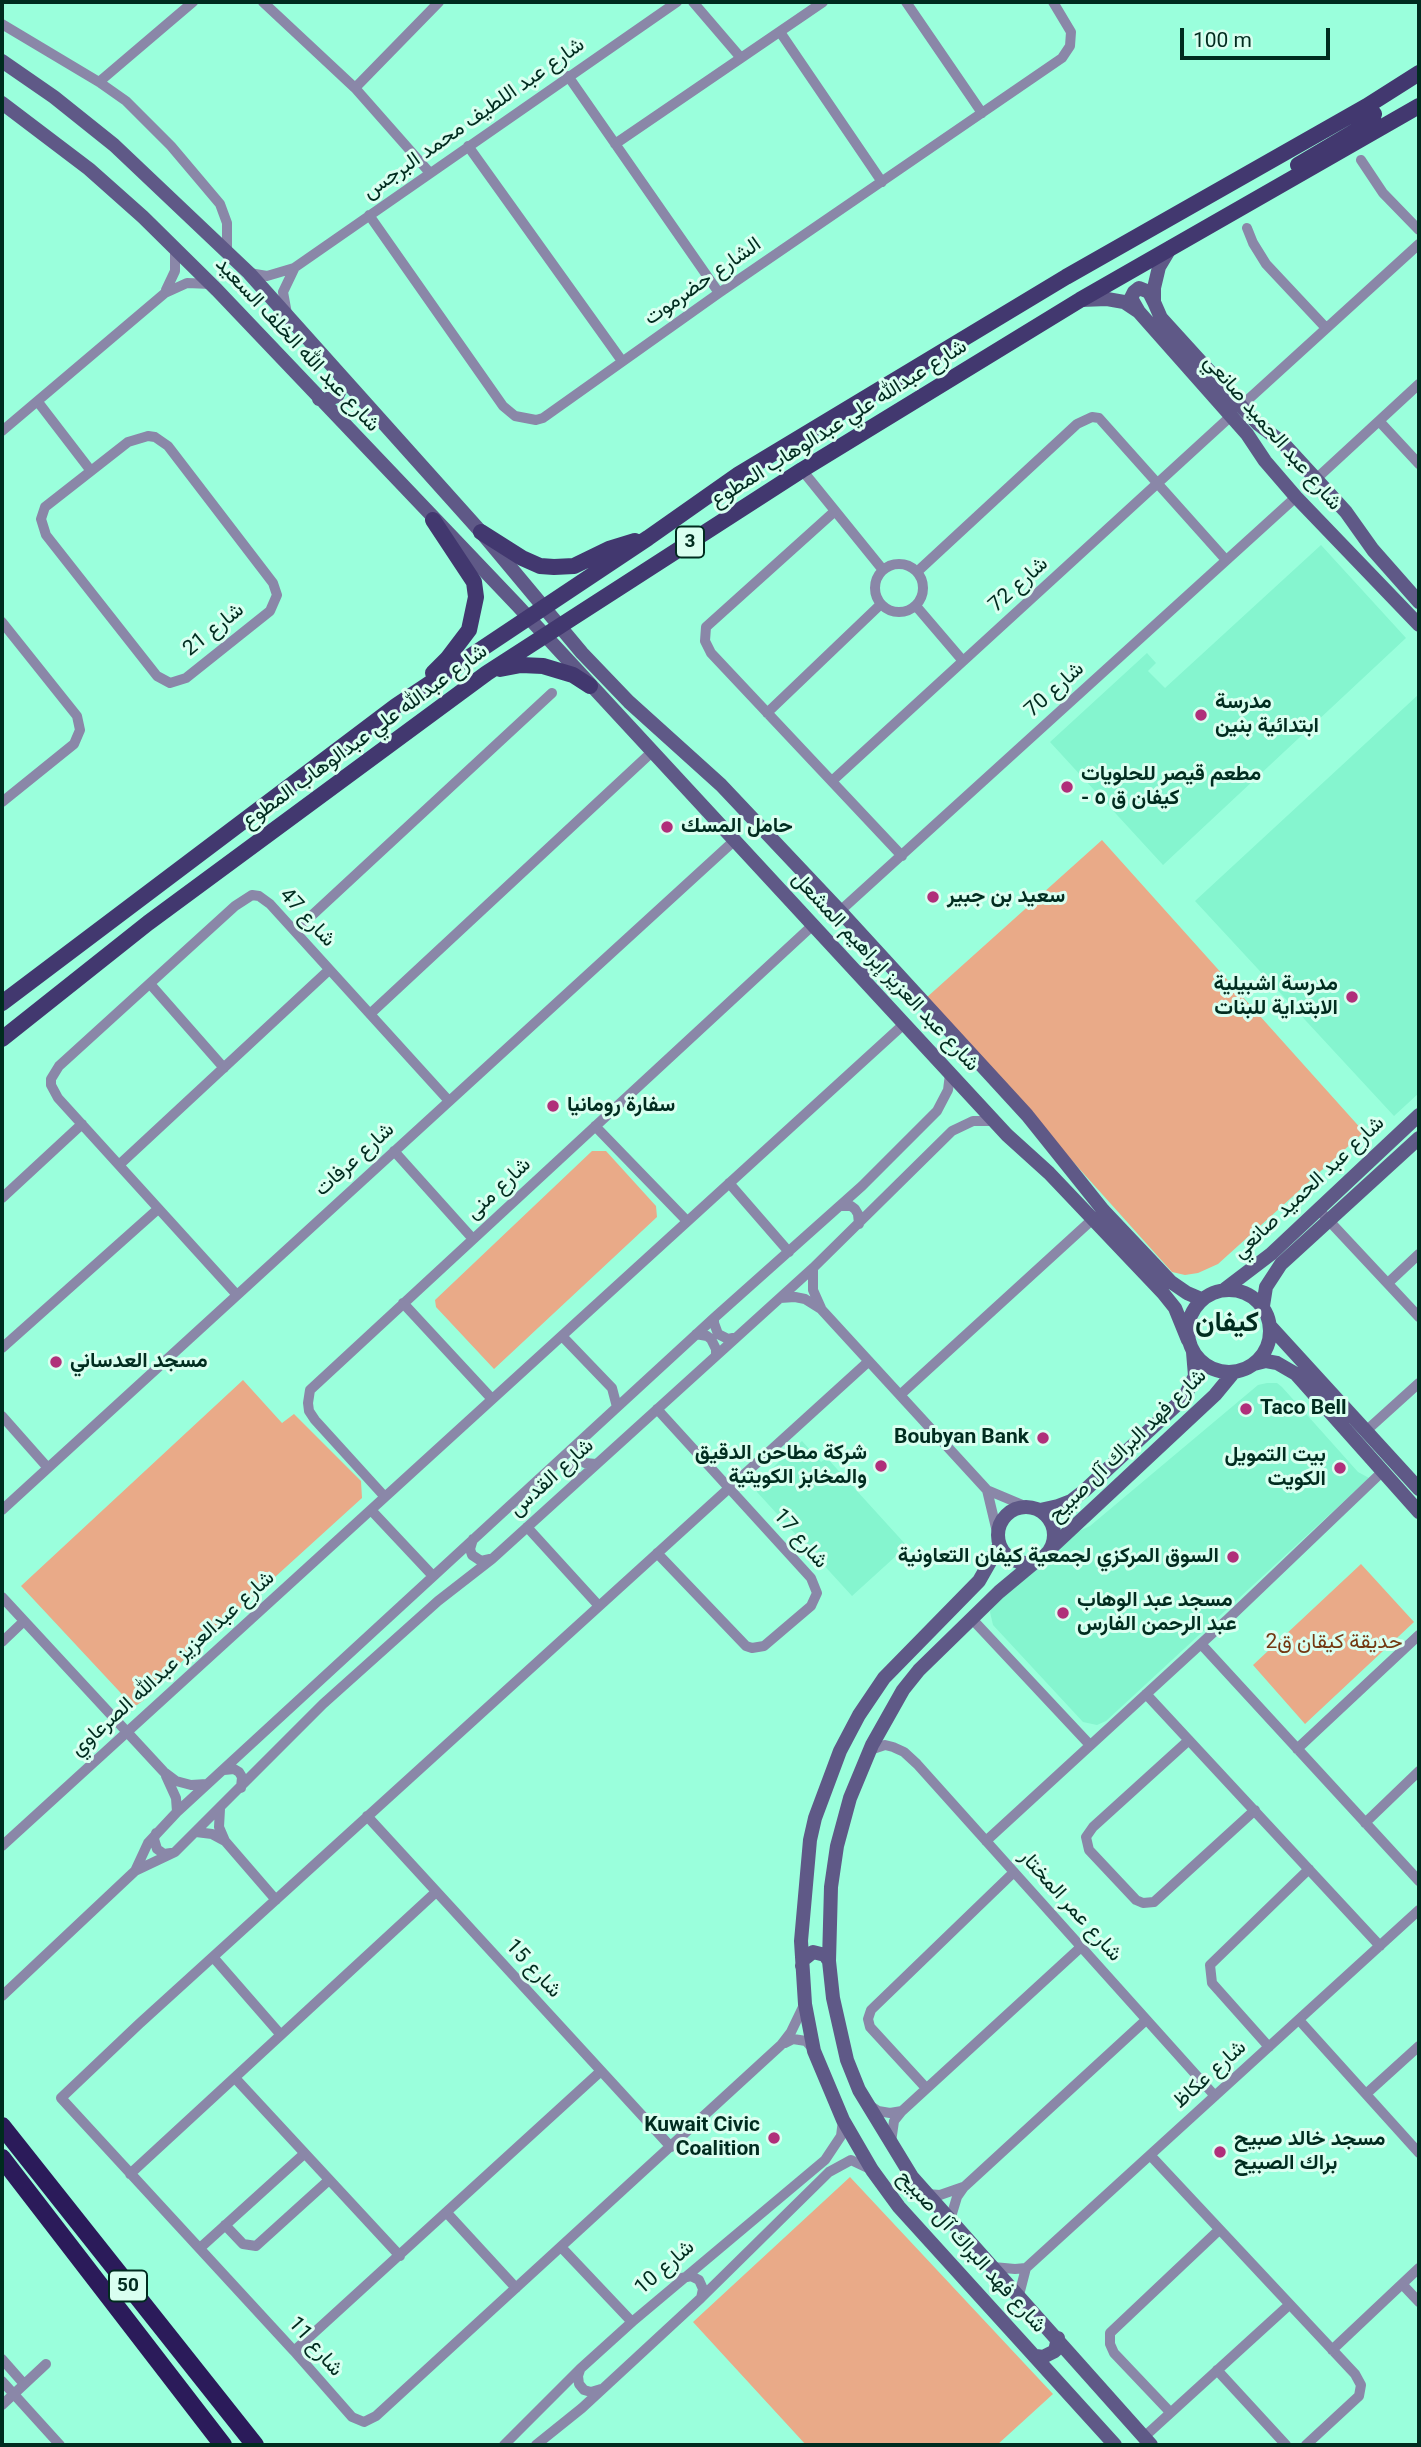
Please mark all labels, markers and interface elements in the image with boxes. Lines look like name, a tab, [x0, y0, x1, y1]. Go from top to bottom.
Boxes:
scale bar	[1183, 14, 1334, 58]
text: 100 m	[1193, 28, 1252, 52]
street label: شارع عبد اللطيف محمد البرجس	[358, 33, 590, 205]
street label: الشارع حضرموت	[640, 232, 766, 332]
street label: شارع عبد الله الخلف السعيد	[209, 252, 385, 438]
street label: شارع عبدالله علي عبدالوهاب المطوع	[706, 334, 972, 514]
street label: شارع عبد الحميد صانعي	[1198, 350, 1346, 516]
road number: 3	[676, 526, 704, 558]
street label: شارع 72	[984, 552, 1054, 618]
street label: شارع 21	[178, 598, 250, 662]
street label: شارع عبدالله علي عبدالوهاب المطوع	[237, 639, 493, 835]
street label: شارع 70	[1020, 657, 1090, 723]
place label: مدرسة ابتدائية بنين	[1215, 690, 1319, 740]
marker: مدرسة ابتدائية بنين	[1193, 707, 1209, 723]
place label: مطعم قيصر للحلويات - كيفان ق ٥	[1081, 762, 1261, 812]
marker: مطعم قيصر للحلويات - كيفان ق ٥	[1059, 779, 1075, 795]
place label: حامل المسك	[681, 814, 793, 840]
marker: حامل المسك	[659, 819, 675, 835]
street label: شارع عبد العزيز إبراهيم المشعل	[786, 867, 984, 1077]
street label: شارع 47	[274, 883, 340, 953]
place label: سعيد بن جبير	[947, 884, 1065, 910]
marker: سعيد بن جبير	[925, 889, 941, 905]
place label: مدرسة اشبيلية الابتداية للبنات	[1214, 972, 1338, 1022]
marker: مدرسة اشبيلية الابتداية للبنات	[1344, 989, 1360, 1005]
place label: سفارة رومانيا	[567, 1093, 675, 1119]
marker: سفارة رومانيا	[545, 1098, 561, 1114]
street label: شارع عبد الحميد صانعي	[1228, 1111, 1390, 1265]
street label: شارع عرفات	[310, 1118, 400, 1202]
street label: شارع منى	[461, 1153, 537, 1225]
district label: كيفان	[1195, 1307, 1259, 1341]
place label: مسجد العدساني	[70, 1349, 208, 1375]
marker: مسجد العدساني	[48, 1354, 64, 1370]
street label: شارع فهد البراك آل صبيح	[1044, 1364, 1212, 1528]
place label: Taco Bell	[1260, 1396, 1347, 1422]
marker: Taco Bell	[1238, 1401, 1254, 1417]
place label: Boubyan Bank	[894, 1425, 1029, 1451]
marker: Boubyan Bank	[1035, 1430, 1051, 1446]
street label: شارع القدس	[505, 1434, 599, 1522]
place label: شركة مطاحن الدقيق والمخابز الكويتية	[695, 1441, 867, 1491]
place label: بيت التمويل الكويت	[1224, 1443, 1326, 1493]
marker: شركة مطاحن الدقيق والمخابز الكويتية	[873, 1458, 889, 1474]
marker: بيت التمويل الكويت	[1332, 1460, 1348, 1476]
street label: شارع 17	[767, 1504, 833, 1574]
place label: السوق المركزي لجمعية كيفان التعاونية	[898, 1544, 1219, 1570]
marker: السوق المركزي لجمعية كيفان التعاونية	[1225, 1549, 1241, 1565]
street label: شارع عبدالعزيز عبدالله الصرعاوي	[66, 1566, 280, 1762]
place label: مسجد عبد الوهاب عبد الرحمن الفارس	[1077, 1588, 1237, 1638]
marker: مسجد عبد الوهاب عبد الرحمن الفارس	[1055, 1605, 1071, 1621]
park label: حديقة كيقان ق2	[1266, 1630, 1402, 1656]
street label: شارع عمر المختار	[1013, 1845, 1127, 1967]
street label: شارع 15	[500, 1934, 566, 2004]
street label: شارع عكاظ	[1168, 2035, 1252, 2115]
place label: Kuwait Civic Coalition	[644, 2113, 760, 2163]
place label: مسجد خالد صبيح براك الصبيح	[1234, 2127, 1386, 2177]
marker: Kuwait Civic Coalition	[766, 2130, 782, 2146]
marker: مسجد خالد صبيح براك الصبيح	[1212, 2144, 1228, 2160]
street label: شارع فهد البراك آل صبيح	[891, 2165, 1051, 2339]
street label: شارع 10	[630, 2235, 700, 2301]
road number: 50	[109, 2270, 147, 2302]
street label: شارع 11	[282, 2312, 348, 2382]

